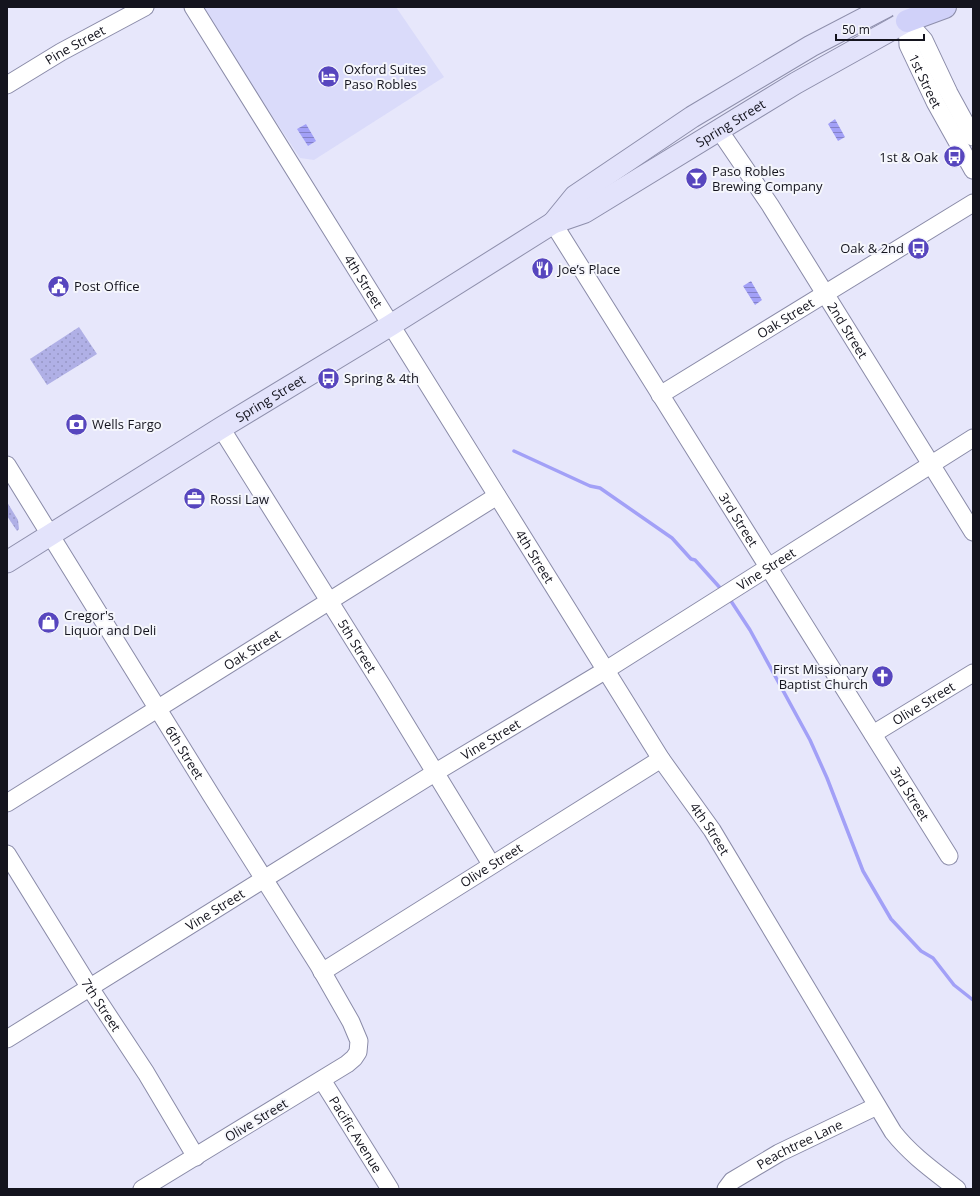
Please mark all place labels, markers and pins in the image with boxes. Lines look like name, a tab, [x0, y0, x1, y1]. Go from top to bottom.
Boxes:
place label: Oxford Suites Paso Robles	[344, 60, 426, 93]
hotel icon: Oxford Suites Paso Robles	[316, 63, 342, 89]
bus stop icon: 1st & Oak	[941, 144, 967, 170]
place label: 1st & Oak	[879, 148, 938, 166]
place label: Paso Robles Brewing Company	[712, 162, 823, 195]
bar icon: Paso Robles Brewing Company	[683, 165, 709, 191]
bus stop icon: Oak & 2nd	[906, 235, 932, 261]
place label: Oak & 2nd	[840, 239, 904, 257]
restaurant icon: Joe’s Place	[530, 256, 556, 282]
place label: Joe’s Place	[556, 260, 620, 278]
public building icon: Post Office	[45, 273, 71, 299]
place label: Post Office	[74, 277, 140, 295]
bus stop icon: Spring & 4th	[315, 365, 341, 391]
place label: Spring & 4th	[344, 369, 419, 387]
bank icon: Wells Fargo	[64, 411, 90, 437]
place label: Wells Fargo	[92, 415, 162, 433]
office icon: Rossi Law	[182, 486, 208, 512]
place label: Rossi Law	[210, 490, 269, 508]
place label: Cregor's Liquor and Deli	[64, 606, 156, 639]
shop icon: Cregor's Liquor and Deli	[35, 609, 61, 635]
place label: First Missionary Baptist Church	[773, 660, 868, 693]
church icon: First Missionary Baptist Church	[870, 663, 896, 689]

